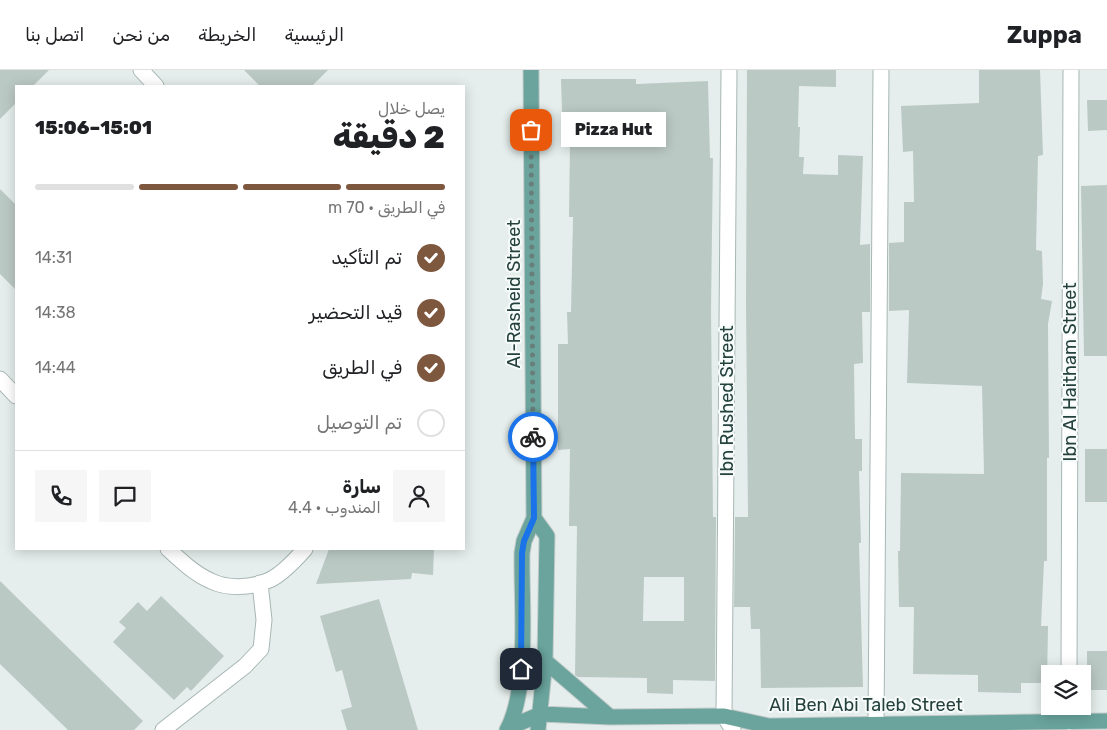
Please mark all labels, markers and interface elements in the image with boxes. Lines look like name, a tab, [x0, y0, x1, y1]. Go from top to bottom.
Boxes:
text: Zuppa	[1007, 21, 1082, 49]
text: اتصل بنا	[25, 24, 84, 46]
text: من نحن	[112, 24, 170, 46]
text: الخريطة	[198, 24, 256, 46]
text: الرئيسية	[284, 24, 344, 46]
text: يصل خلال	[378, 99, 445, 118]
pin	[510, 109, 552, 151]
callout: Pizza Hut	[561, 112, 666, 148]
text: 15:01–15:06	[35, 116, 152, 139]
icon: bag	[517, 116, 545, 144]
text: 2 دقيقة	[333, 118, 445, 156]
text: Pizza Hut	[575, 120, 652, 139]
text: في الطريق · 70 m	[328, 198, 445, 217]
street label: Al-Rasheid Street	[503, 220, 525, 368]
icon: check	[417, 244, 445, 272]
text: تم التأكيد	[331, 246, 402, 269]
text: 14:31	[35, 248, 72, 267]
street label: Ibn Al Haitham Street	[1059, 283, 1081, 461]
icon: check	[417, 299, 445, 327]
text: قيد التحضير	[309, 301, 402, 324]
text: 14:38	[35, 303, 76, 322]
street label: Ibn Rushed Street	[716, 326, 738, 476]
icon: check	[417, 354, 445, 382]
text: في الطريق	[322, 356, 402, 379]
text: 14:44	[35, 358, 76, 377]
text: تم التوصيل	[317, 411, 402, 434]
courier	[508, 412, 558, 462]
icon: bike	[519, 423, 547, 451]
button: phone	[35, 470, 87, 522]
button: chat	[99, 470, 151, 522]
button: person	[393, 470, 445, 522]
text: سارة	[343, 475, 381, 498]
text: المندوب · 4.4	[288, 498, 381, 517]
pin	[500, 648, 542, 690]
icon: home	[507, 655, 535, 683]
map controls	[1041, 665, 1091, 715]
button: layers	[1041, 665, 1091, 715]
street label: Ali Ben Abi Taleb Street	[769, 694, 963, 716]

